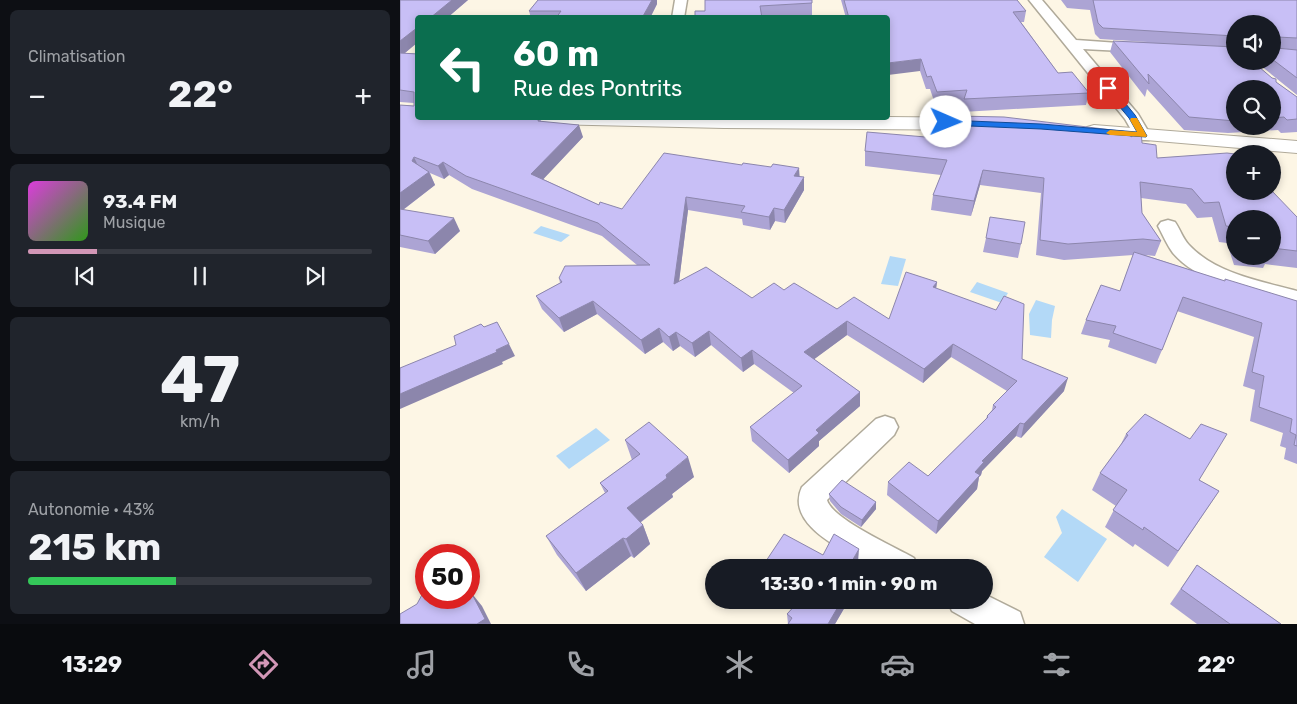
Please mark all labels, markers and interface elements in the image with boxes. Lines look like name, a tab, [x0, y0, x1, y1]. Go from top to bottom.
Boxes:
map controls	[1226, 15, 1281, 265]
button: sound	[1226, 15, 1281, 70]
text: 60 m	[513, 33, 599, 75]
icon: left	[430, 35, 495, 100]
text: Climatisation	[28, 47, 125, 66]
pin	[1087, 67, 1129, 109]
text: 22°	[168, 71, 233, 117]
icon: arrive	[1094, 74, 1122, 102]
text: Rue des Pontrits	[513, 75, 682, 102]
text: −	[28, 79, 46, 112]
text: +	[355, 79, 372, 112]
button: search	[1226, 80, 1281, 135]
position arrow	[919, 95, 971, 147]
button: +	[1226, 145, 1281, 200]
text: 93.4 FM	[103, 190, 177, 213]
button: −	[1226, 210, 1281, 265]
text: Musique	[103, 213, 166, 232]
icon: previous	[71, 262, 99, 290]
icon: pause	[186, 262, 214, 290]
icon: next	[301, 262, 329, 290]
text: 47	[160, 341, 240, 418]
text: km/h	[180, 412, 220, 431]
text: Autonomie · 43%	[28, 500, 154, 519]
text: 215 km	[28, 524, 161, 570]
speed limit sign: 50	[415, 544, 480, 609]
text: 13:30 · 1 min · 90 m	[761, 572, 937, 595]
icon: directions	[246, 647, 281, 682]
icon: music	[404, 647, 439, 682]
icon: phone	[563, 647, 598, 682]
icon: climate	[722, 647, 757, 682]
icon: car	[880, 647, 915, 682]
icon: filters	[1039, 647, 1074, 682]
text: 13:29	[62, 651, 122, 678]
text: 22°	[1197, 651, 1235, 678]

